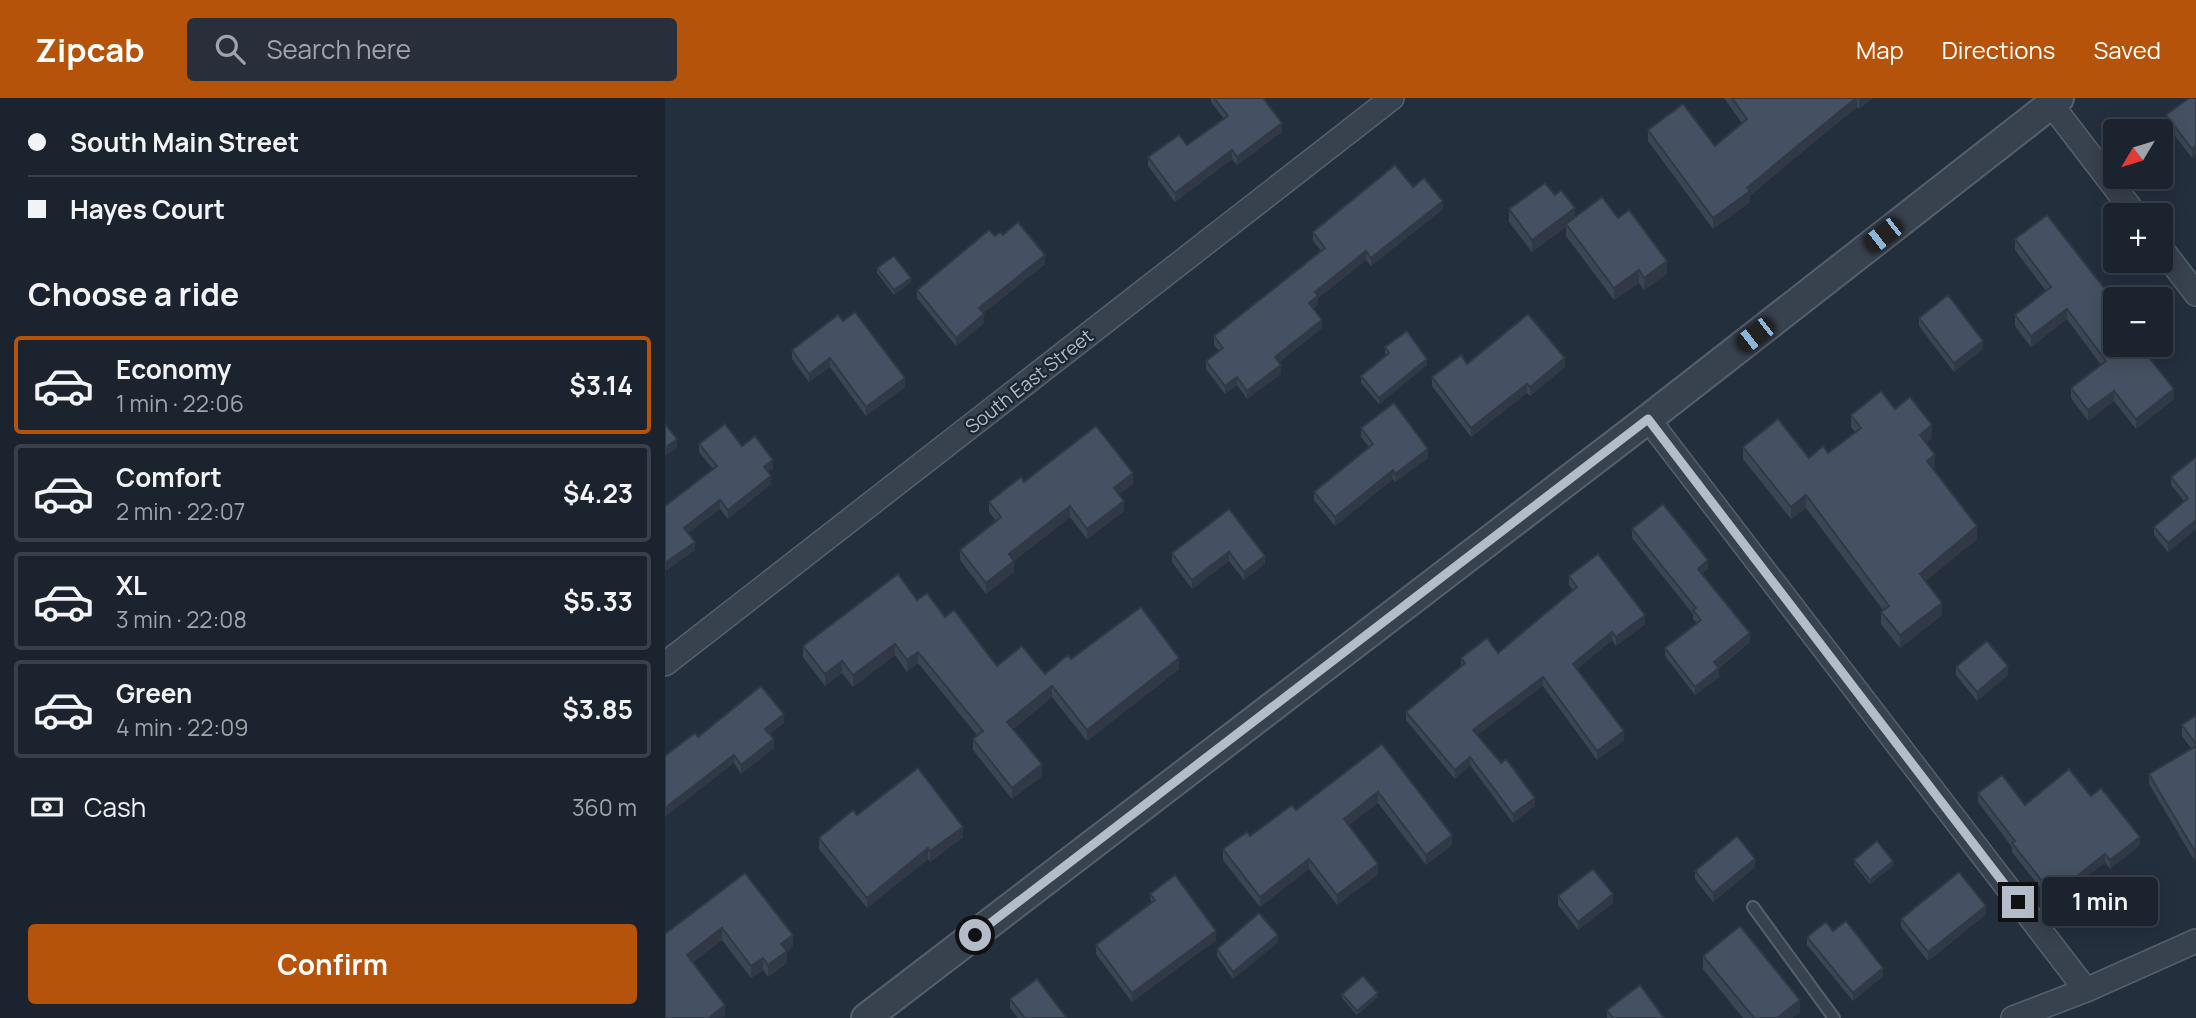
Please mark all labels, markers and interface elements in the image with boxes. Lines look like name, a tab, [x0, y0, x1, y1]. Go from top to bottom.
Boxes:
search box	[187, 18, 677, 81]
text: Zipcab	[35, 27, 145, 72]
icon: search	[211, 30, 249, 68]
text: Search here	[267, 31, 411, 67]
text: Map	[1856, 33, 1904, 66]
text: Directions	[1942, 33, 2055, 66]
text: Saved	[2093, 33, 2161, 66]
north arrow	[2103, 119, 2173, 189]
map controls	[2103, 119, 2173, 357]
text: South Main Street	[70, 124, 299, 160]
text: Hayes Court	[70, 191, 225, 227]
button: +	[2103, 203, 2173, 273]
car	[1860, 214, 1907, 256]
text: Choose a ride	[28, 272, 239, 316]
button: −	[2103, 287, 2173, 357]
car	[1732, 314, 1779, 356]
street label: South East Street	[960, 323, 1098, 439]
text: Economy	[116, 351, 231, 387]
icon: car	[32, 354, 95, 417]
text: $3.14	[570, 367, 633, 403]
text: 1 min · 22:06	[116, 387, 244, 419]
text: Comfort	[116, 459, 222, 495]
icon: car	[32, 462, 95, 525]
text: $4.23	[563, 475, 633, 511]
text: 2 min · 22:07	[116, 495, 245, 527]
text: XL	[116, 567, 147, 603]
icon: car	[32, 570, 95, 633]
text: $5.33	[563, 583, 633, 619]
text: 3 min · 22:08	[116, 603, 247, 635]
text: Green	[116, 675, 192, 711]
icon: car	[32, 678, 95, 741]
text: $3.85	[563, 691, 633, 727]
text: 4 min · 22:09	[116, 711, 249, 743]
icon: cash	[28, 788, 66, 826]
text: Cash	[84, 789, 146, 825]
text: 360 m	[572, 791, 637, 823]
callout: 1 min	[2043, 878, 2158, 926]
text: 1 min	[2072, 885, 2128, 917]
route end	[2002, 886, 2034, 918]
route start	[959, 919, 991, 951]
button: Confirm	[28, 924, 637, 1004]

